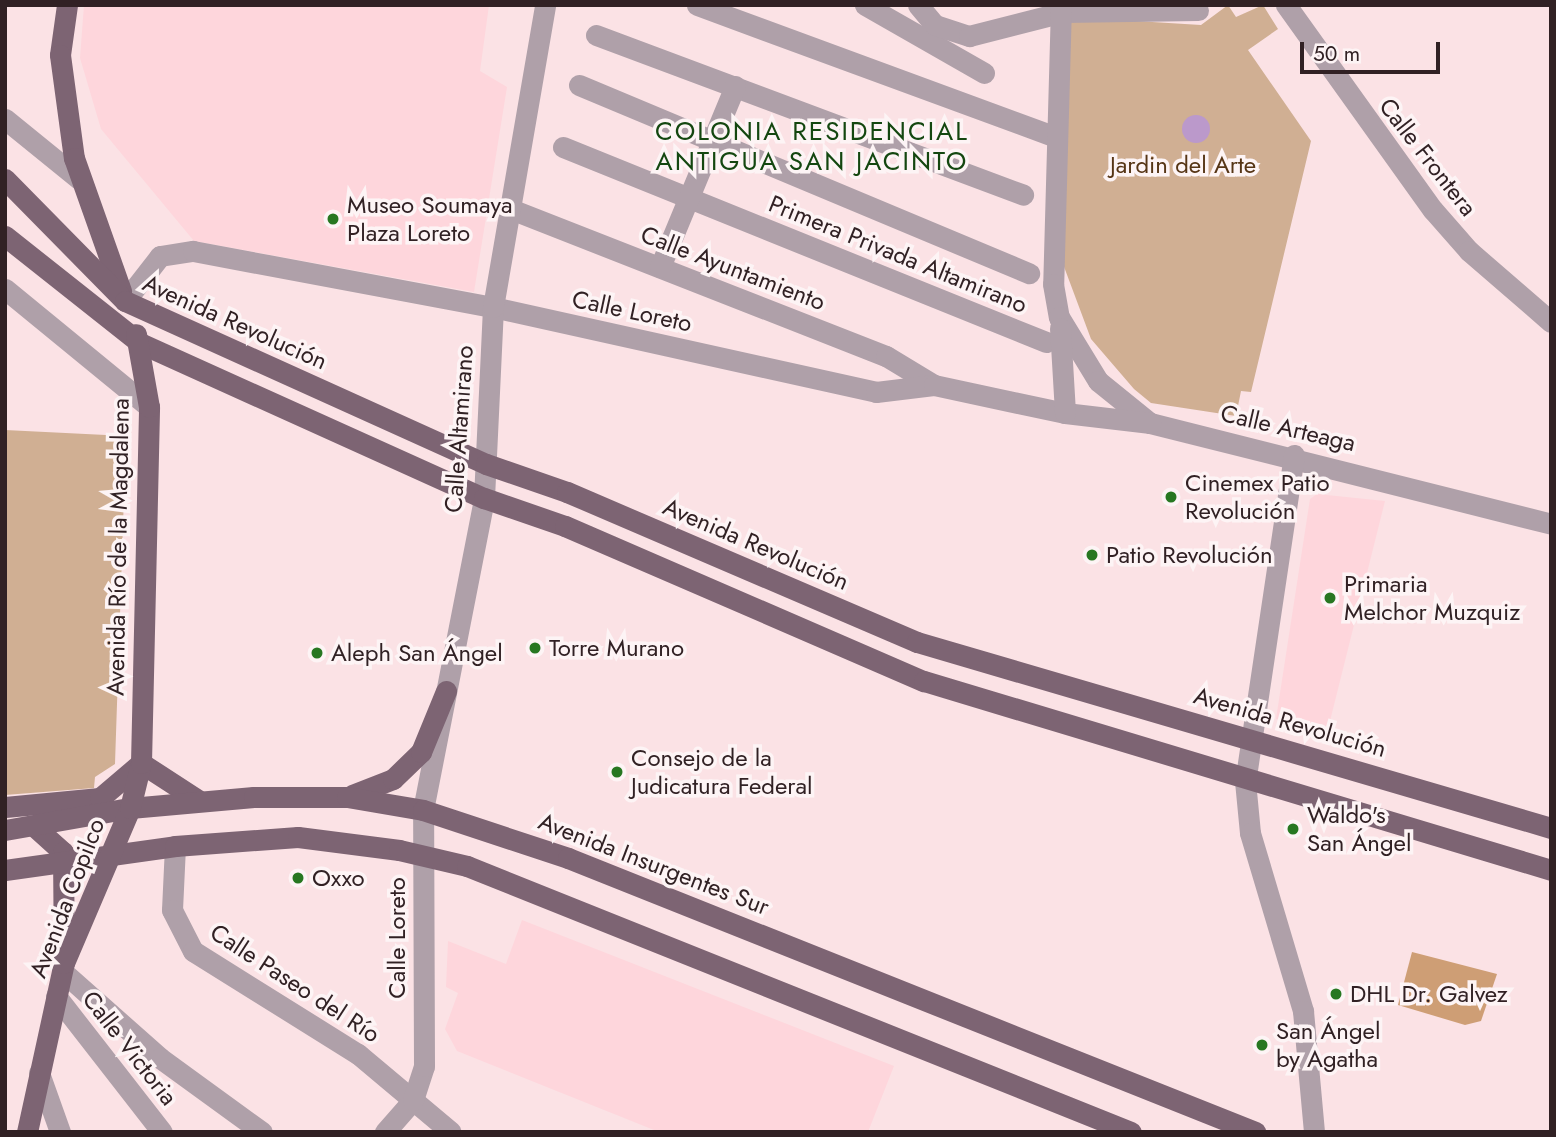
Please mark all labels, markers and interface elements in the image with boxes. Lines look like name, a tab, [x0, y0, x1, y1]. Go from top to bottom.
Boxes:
scale bar	[1304, 28, 1444, 72]
text: 50 m	[1313, 39, 1360, 69]
street label: Calle Frontera	[1373, 92, 1483, 222]
district label: COLONIA RESIDENCIAL ANTIGUA SAN JACINTO	[657, 116, 967, 178]
park label: Jardin del Arte	[1110, 151, 1256, 179]
street label: Primera Privada Altamirano	[765, 189, 1031, 319]
place label: Museo Soumaya Plaza Loreto	[347, 191, 512, 247]
marker: Museo Soumaya Plaza Loreto	[325, 211, 341, 227]
street label: Calle Ayuntamiento	[637, 220, 829, 316]
street label: Avenida Revolución	[138, 268, 332, 376]
street label: Calle Loreto	[570, 284, 694, 338]
street label: Calle Altamirano	[439, 344, 479, 514]
street label: Avenida Río de la Magdalena	[101, 398, 135, 696]
street label: Calle Arteaga	[1218, 398, 1358, 458]
place label: Cinemex Patio Revolución	[1185, 469, 1330, 525]
marker: Cinemex Patio Revolución	[1163, 489, 1179, 505]
street label: Avenida Revolución	[659, 492, 853, 596]
place label: Patio Revolución	[1106, 541, 1273, 569]
marker: Patio Revolución	[1084, 547, 1100, 563]
place label: Primaria Melchor Muzquiz	[1344, 570, 1520, 626]
marker: Primaria Melchor Muzquiz	[1322, 590, 1338, 606]
place label: Torre Murano	[549, 634, 684, 662]
place label: Aleph San Ángel	[331, 639, 503, 667]
marker: Torre Murano	[527, 640, 543, 656]
marker: Aleph San Ángel	[309, 645, 325, 661]
street label: Avenida Revolución	[1191, 681, 1389, 763]
place label: Consejo de la Judicatura Federal	[631, 744, 813, 800]
marker: Consejo de la Judicatura Federal	[609, 764, 625, 780]
place label: Waldo's San Ángel	[1307, 801, 1411, 857]
street label: Avenida Insurgentes Sur	[535, 807, 773, 921]
street label: Avenida Copilco	[23, 814, 111, 982]
marker: Waldo's San Ángel	[1285, 821, 1301, 837]
place label: Oxxo	[312, 864, 365, 892]
marker: Oxxo	[290, 870, 306, 886]
street label: Calle Loreto	[383, 877, 411, 999]
street label: Calle Paseo del Río	[205, 917, 385, 1049]
place label: DHL Dr. Galvez	[1350, 980, 1508, 1008]
street label: Calle Victoria	[76, 985, 184, 1111]
marker: DHL Dr. Galvez	[1328, 986, 1344, 1002]
place label: San Ángel by Agatha	[1276, 1017, 1380, 1073]
marker: San Ángel by Agatha	[1254, 1037, 1270, 1053]

